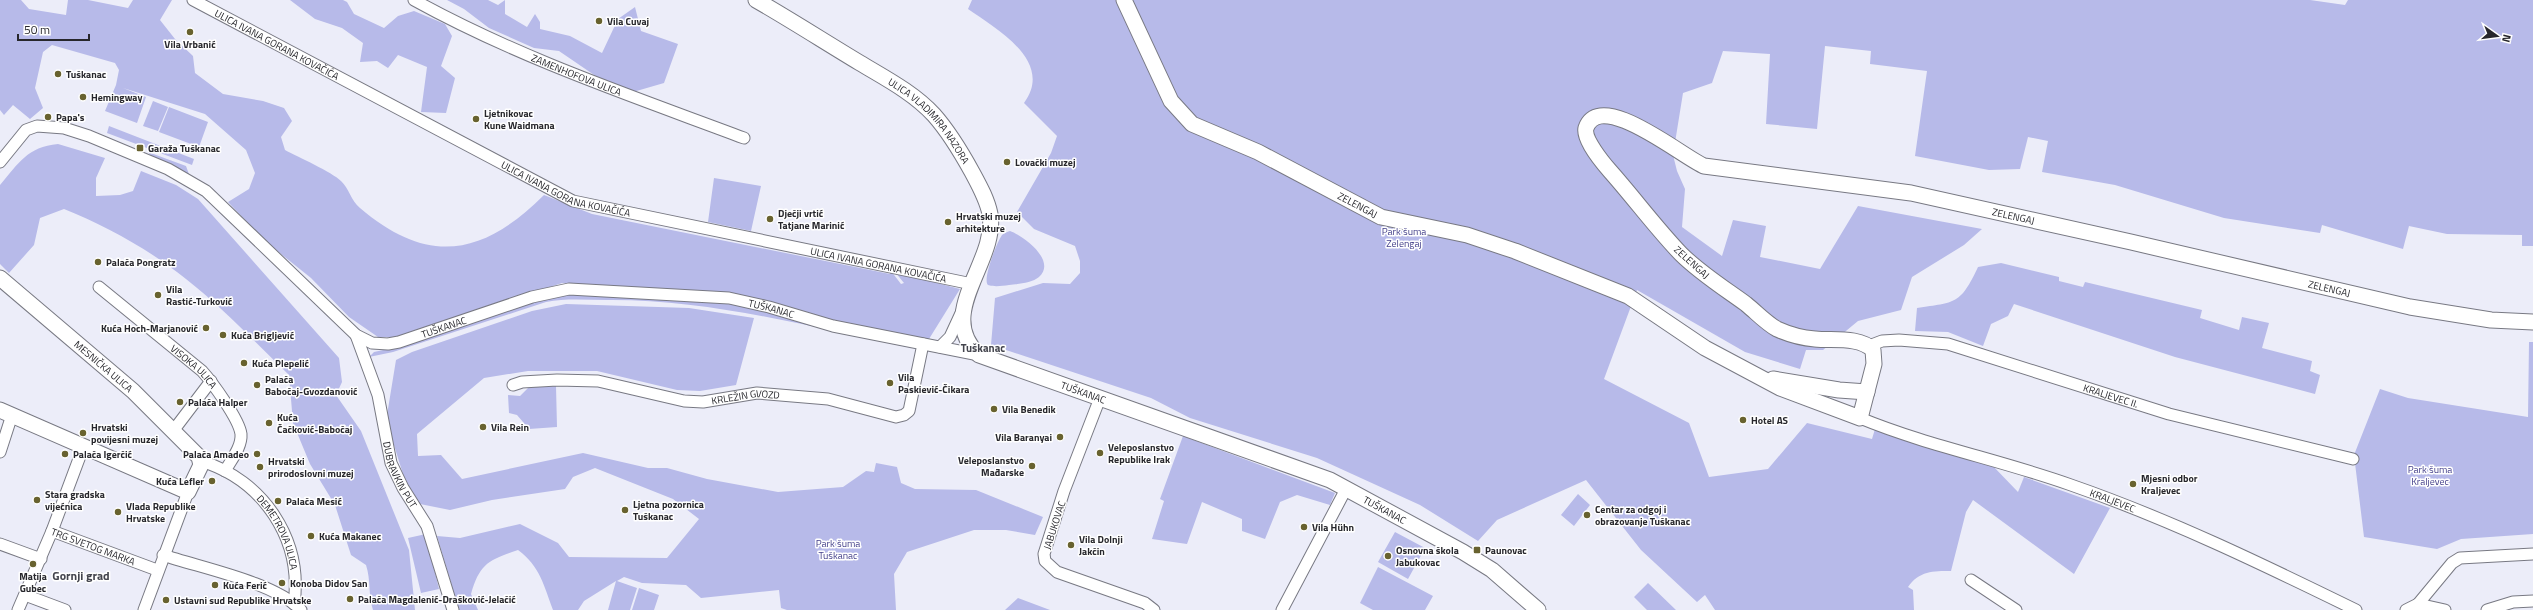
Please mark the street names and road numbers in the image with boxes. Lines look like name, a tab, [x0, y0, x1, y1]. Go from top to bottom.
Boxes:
street label: ULICA IVANA GORANA KOVAČIĆA	[212, 6, 342, 84]
street label: ZAMENHOFOVA ULICA	[529, 50, 624, 100]
street label: ULICA VLADIMIRA NAZORA	[885, 74, 973, 167]
street label: ULICA IVANA GORANA KOVAČIĆA	[498, 157, 632, 221]
street label: ZELENGAJ	[1335, 188, 1380, 222]
street label: ZELENGAJ	[1991, 204, 2036, 228]
street label: ZELENGAJ	[1671, 242, 1713, 282]
street label: ULICA IVANA GORANA KOVAČIĆA	[809, 244, 948, 287]
street label: ZELENGAJ	[2306, 276, 2352, 301]
street label: TUŠKANAC	[747, 296, 797, 322]
street label: TUŠKANAC	[419, 313, 469, 342]
street label: MESNIČKA ULICA	[71, 337, 136, 396]
street label: VISOKA ULICA	[167, 341, 221, 392]
street label: TUŠKANAC	[1059, 378, 1108, 408]
street label: KRALJEVEC II.	[2081, 380, 2140, 412]
street label: KRLEŽIN GVOZD	[710, 386, 780, 408]
street label: DUBRAVKIN PUT	[379, 440, 421, 511]
street label: KRALJEVEC	[2088, 485, 2138, 517]
street label: DEMETROVA ULICA	[253, 492, 301, 571]
street label: TUŠKANAC	[1360, 492, 1409, 528]
street label: JABUKOVAC	[1040, 498, 1070, 551]
street label: TRG SVETOG MARKA	[49, 524, 137, 569]

